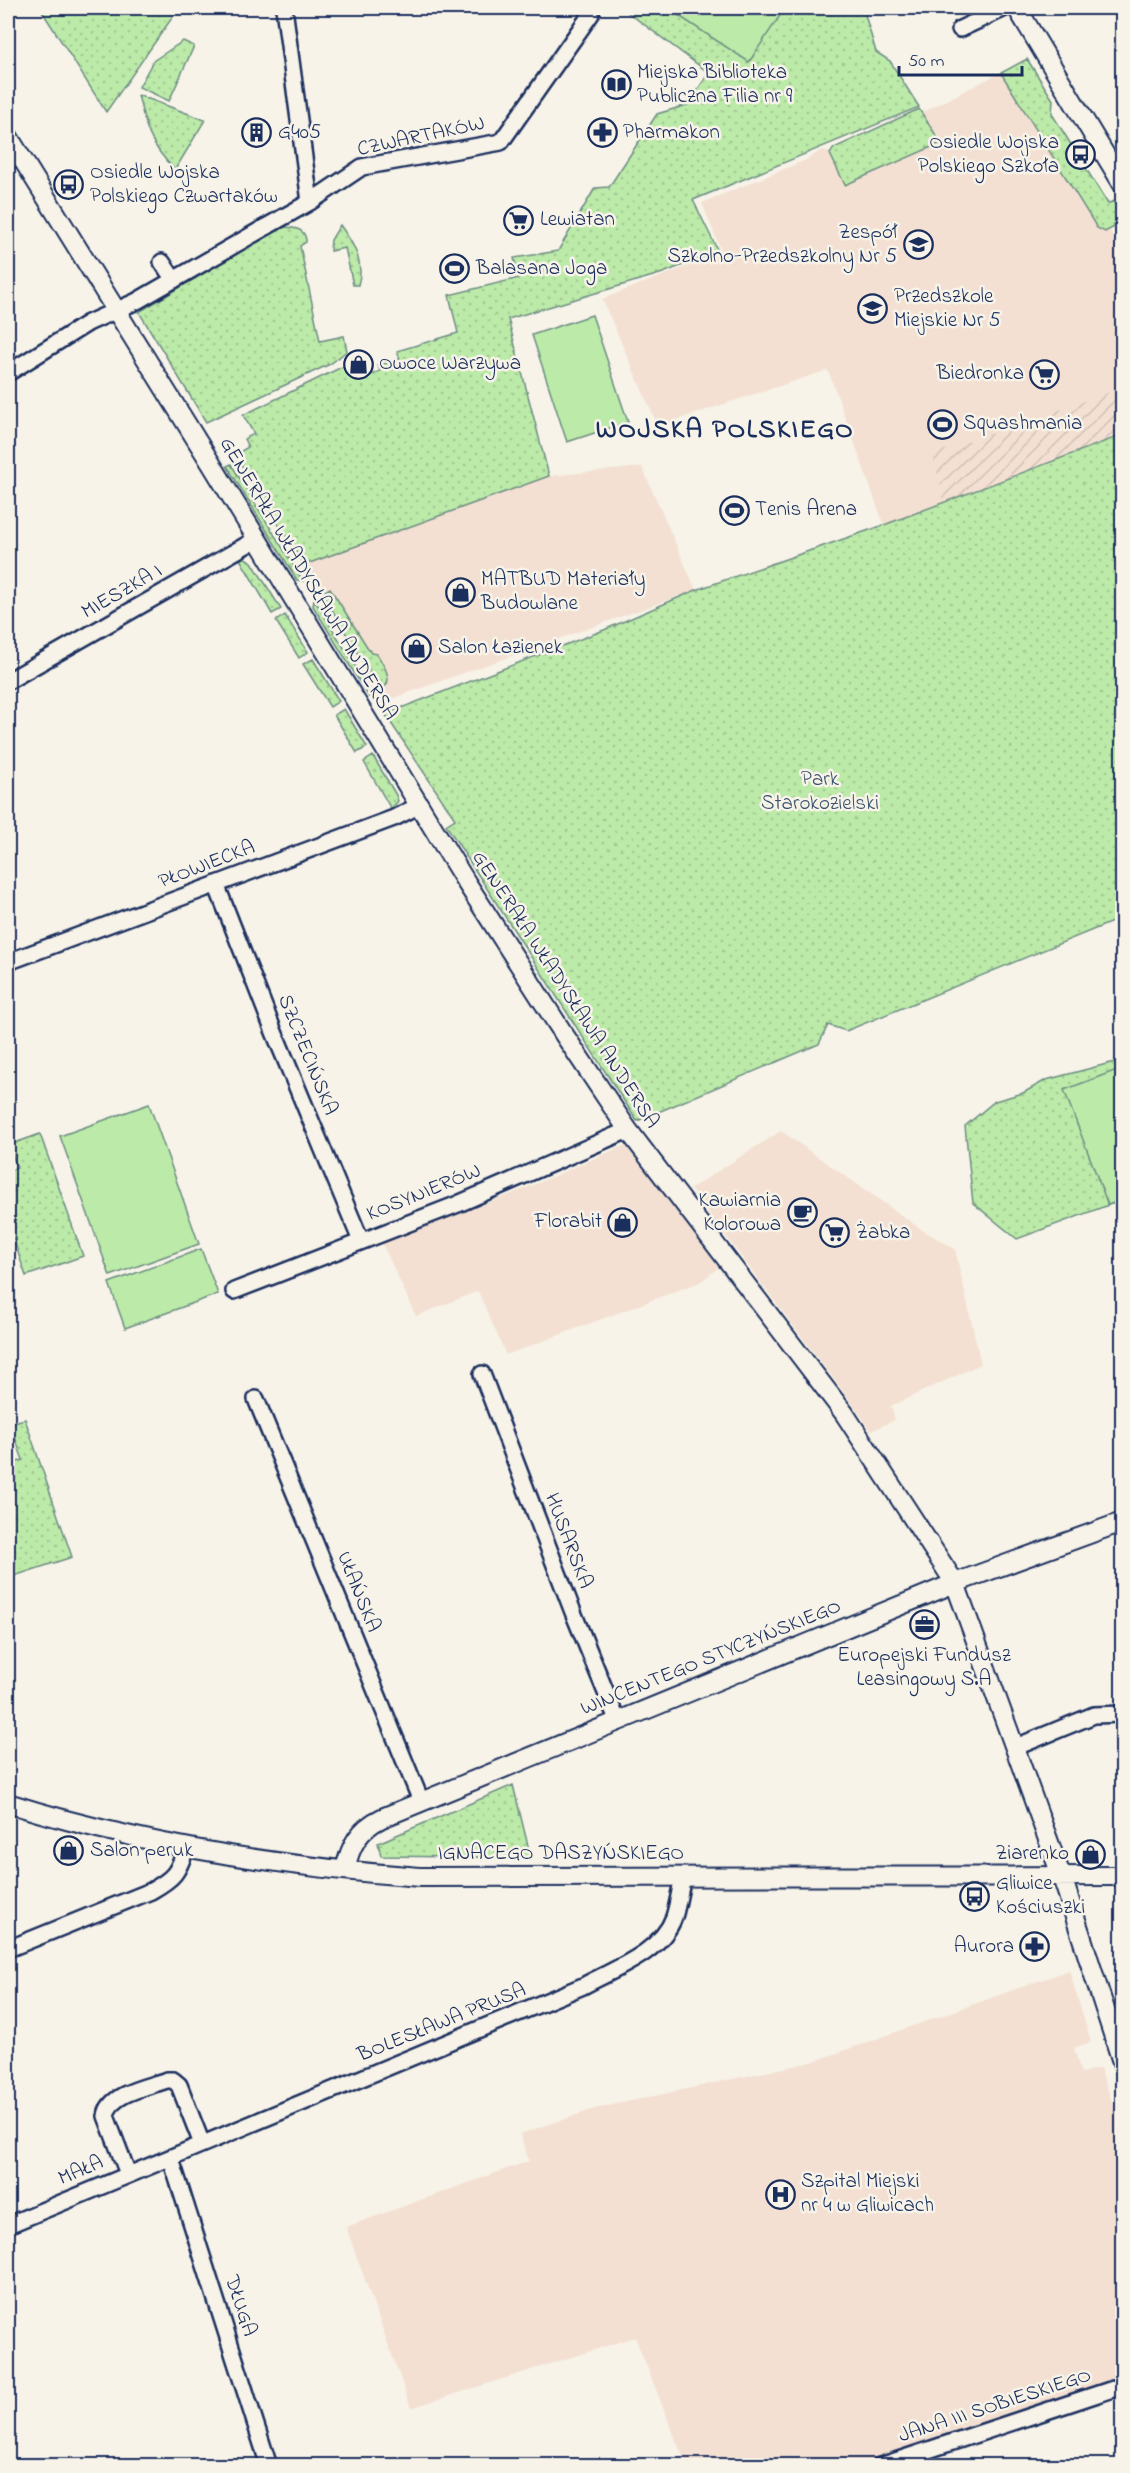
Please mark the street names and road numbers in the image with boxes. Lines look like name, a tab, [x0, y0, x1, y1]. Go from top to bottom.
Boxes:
street label: CZWARTAKÓW	[355, 109, 487, 165]
street label: GENERAŁA WŁADYSŁAWA ANDERSA	[211, 432, 405, 726]
street label: MIESZKA I	[76, 557, 168, 627]
street label: PŁOWIECKA	[154, 833, 260, 897]
street label: GENERAŁA WŁADYSŁAWA ANDERSA	[464, 845, 666, 1135]
street label: SZCZECIŃSKA	[269, 990, 345, 1120]
street label: KOSYNIERÓW	[362, 1156, 486, 1230]
street label: HUSARSKA	[536, 1489, 600, 1593]
street label: UŁAŃSKA	[328, 1547, 388, 1637]
street label: WINCENTEGO STYCZYŃSKIEGO	[576, 1592, 846, 1724]
street label: IGNACEGO DASZYŃSKIEGO	[438, 1839, 684, 1869]
street label: BOLESŁAWA PRUSA	[352, 1976, 531, 2071]
street label: MAŁA	[54, 2148, 108, 2194]
street label: DŁUGA	[216, 2271, 264, 2340]
street label: JANA III SOBIESKIEGO	[895, 2361, 1095, 2451]

